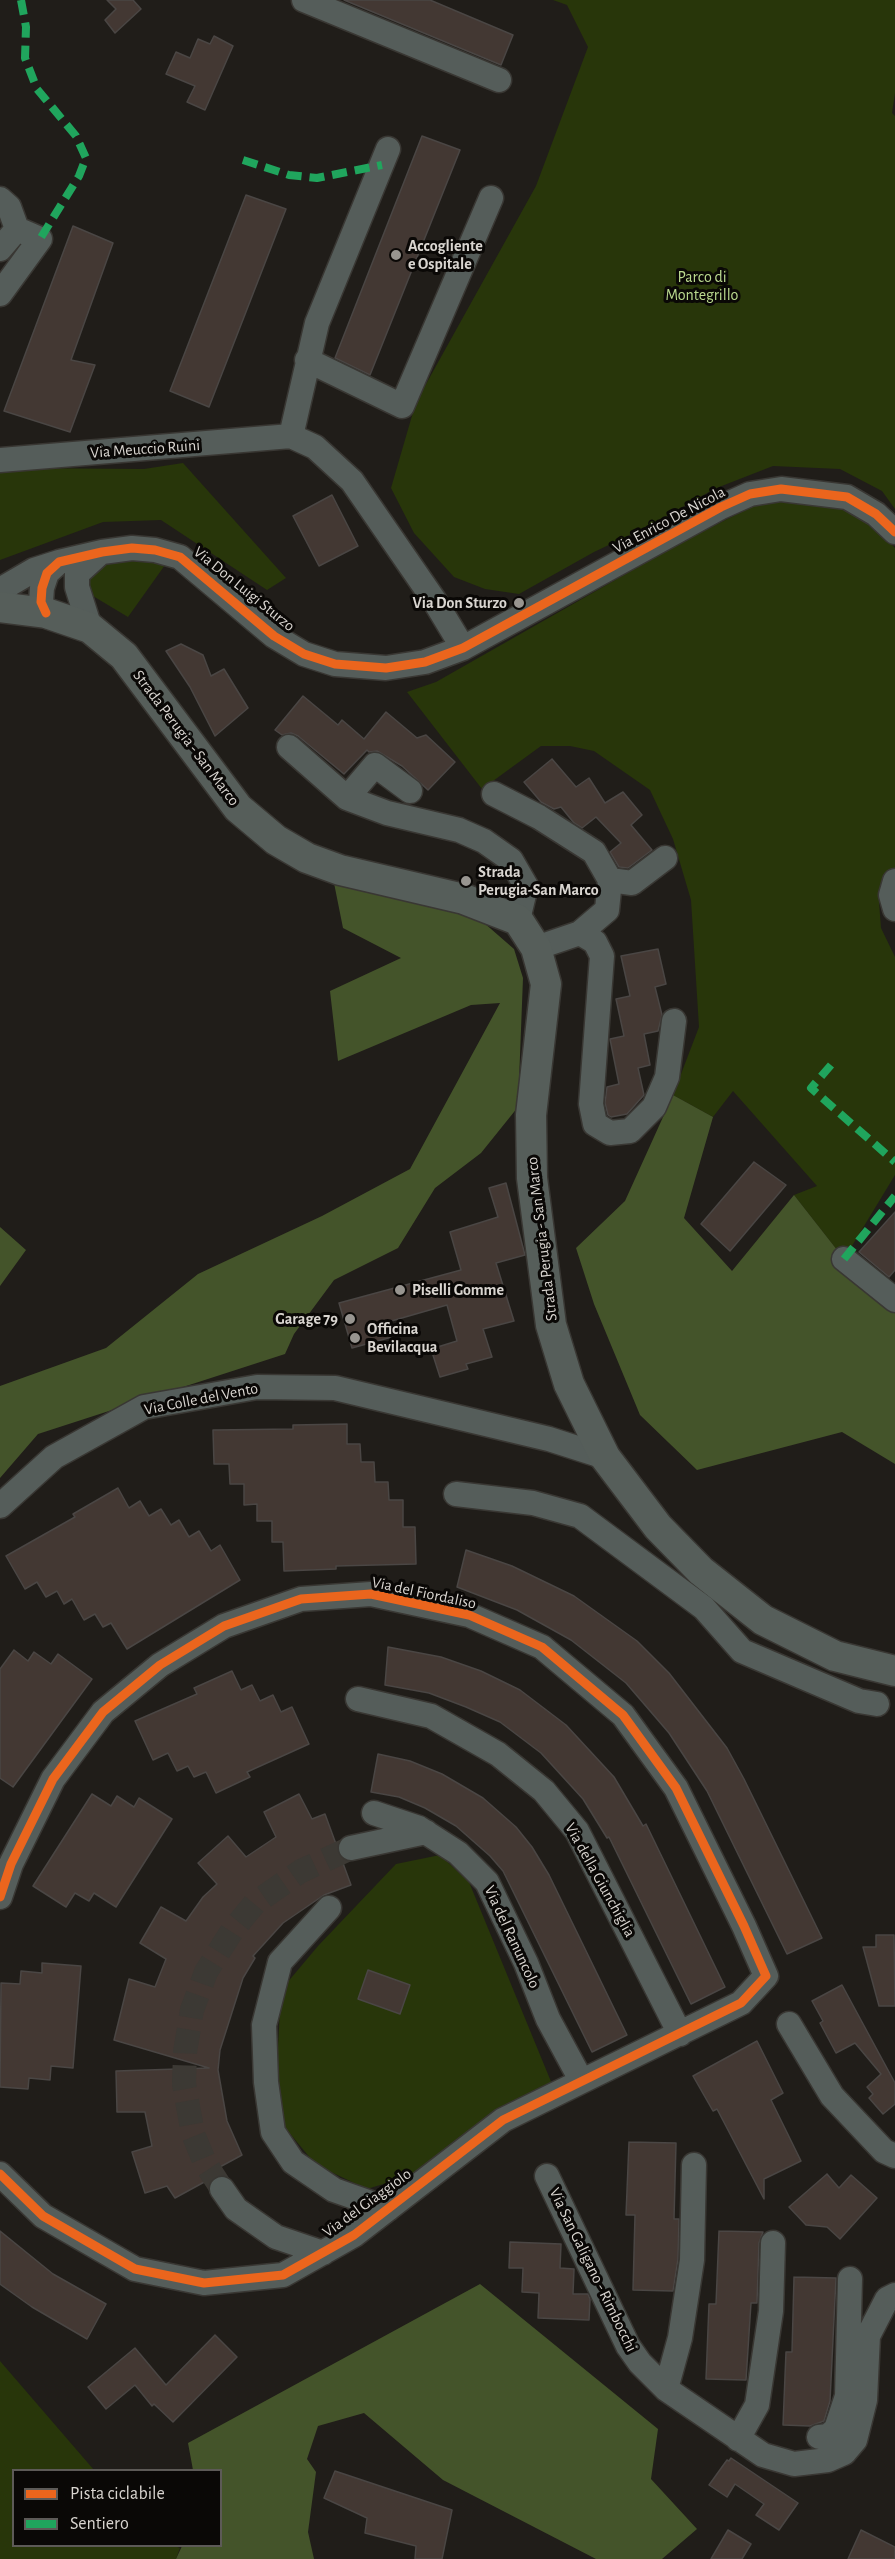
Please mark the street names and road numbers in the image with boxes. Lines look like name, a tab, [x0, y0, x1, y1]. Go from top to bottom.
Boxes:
street label: Via Meuccio Ruini	[89, 436, 201, 462]
street label: Via Enrico De Nicola	[609, 482, 729, 558]
street label: Via Don Luigi Sturzo	[189, 542, 299, 636]
street label: Strada Perugia - San Marco	[129, 666, 243, 810]
street label: Strada Perugia - San Marco	[522, 1156, 562, 1322]
street label: Via Colle del Vento	[142, 1379, 260, 1419]
street label: Via del Fiordaliso	[370, 1573, 478, 1613]
street label: Via della Giunchiglia	[561, 1820, 639, 1940]
street label: Via del Ranuncolo	[480, 1883, 544, 1991]
street label: Via del Giaggiolo	[319, 2164, 415, 2242]
street label: Via San Galigano - Rimbocchi	[545, 2185, 641, 2355]

